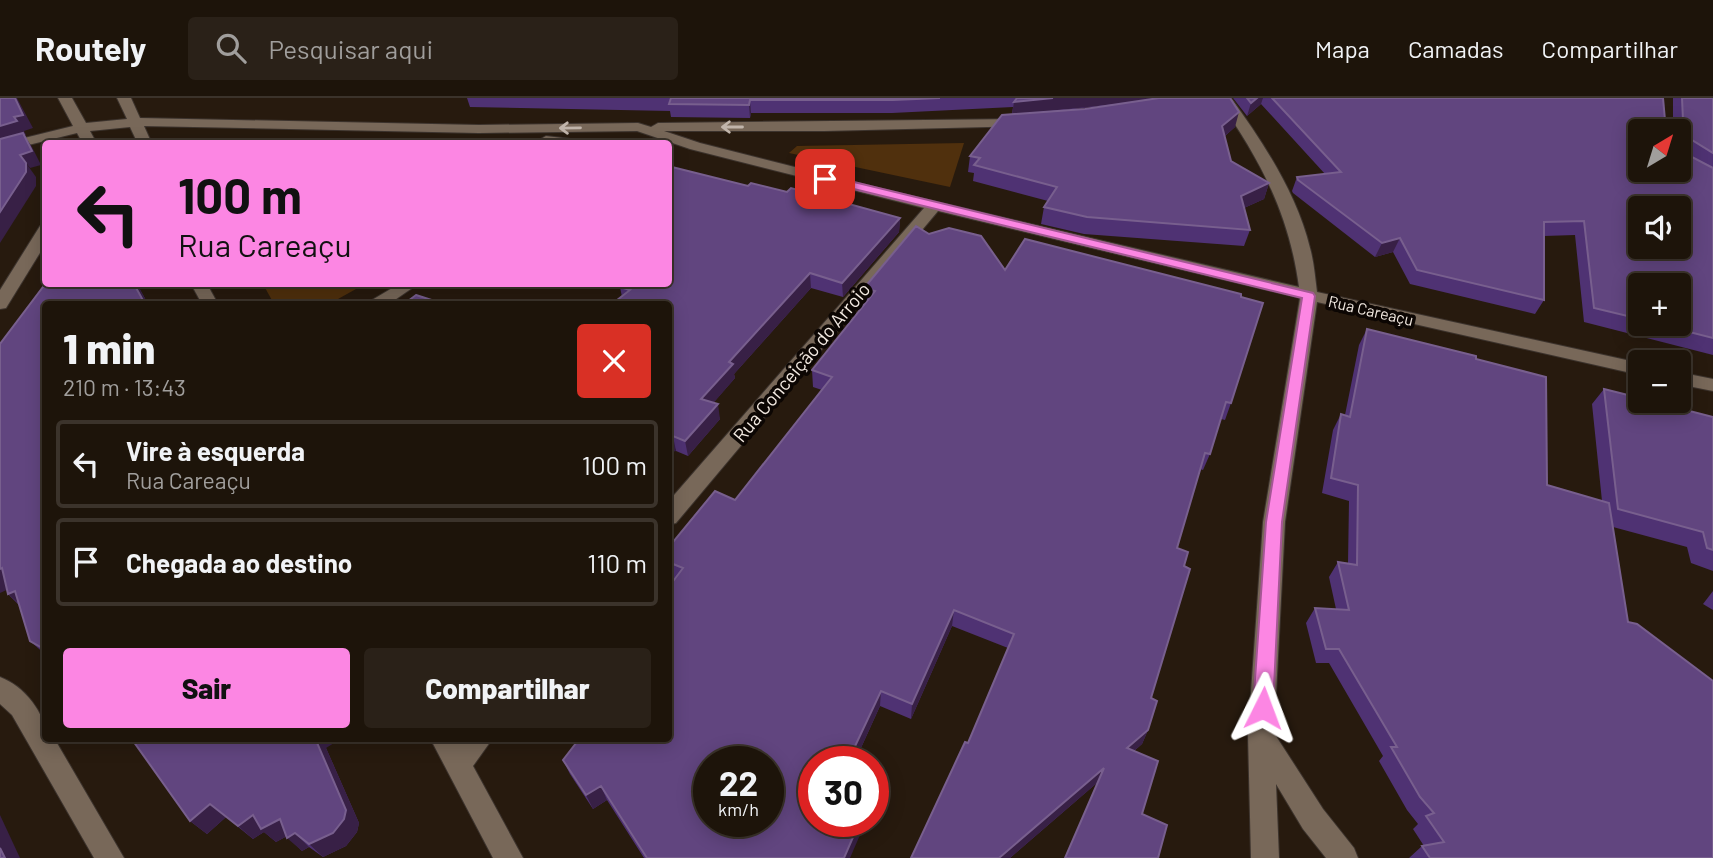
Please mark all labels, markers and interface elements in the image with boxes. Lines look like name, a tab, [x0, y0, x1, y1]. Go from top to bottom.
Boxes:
search box	[188, 17, 678, 80]
text: Routely	[35, 28, 146, 68]
icon: search	[212, 29, 250, 67]
text: Pesquisar aqui	[268, 33, 433, 64]
text: Mapa	[1315, 34, 1370, 63]
text: Camadas	[1408, 34, 1504, 63]
text: Compartilhar	[1542, 34, 1678, 63]
north arrow	[1628, 119, 1690, 182]
map controls	[1628, 119, 1691, 413]
one-way arrow	[721, 120, 744, 134]
one-way arrow	[559, 121, 582, 135]
pin	[795, 149, 855, 209]
icon: arrive	[806, 160, 844, 198]
text: 100 m	[178, 165, 302, 224]
icon: left	[63, 168, 154, 259]
button: sound	[1628, 196, 1691, 259]
text: Rua Careaçu	[178, 225, 352, 263]
button: +	[1628, 273, 1691, 336]
street label: Rua Conceição do Arroio	[728, 278, 874, 446]
street label: Rua Careaçu	[1327, 291, 1415, 329]
text: 1 min	[63, 322, 155, 372]
button: close	[577, 324, 651, 398]
button: −	[1628, 350, 1691, 413]
text: 210 m · 13:43	[63, 373, 186, 401]
text: Vire à esquerda	[126, 435, 305, 466]
icon: left	[67, 445, 105, 483]
text: 100 m	[582, 449, 647, 480]
text: Rua Careaçu	[126, 466, 251, 494]
icon: arrive	[67, 543, 105, 581]
text: Chegada ao destino	[126, 547, 352, 578]
text: 110 m	[587, 547, 647, 578]
button: Sair	[63, 648, 350, 728]
button: Compartilhar	[364, 648, 651, 728]
position arrow	[1226, 671, 1300, 745]
speed limit sign: 30	[798, 746, 889, 837]
text: 22	[719, 761, 758, 803]
text: km/h	[718, 798, 759, 820]

